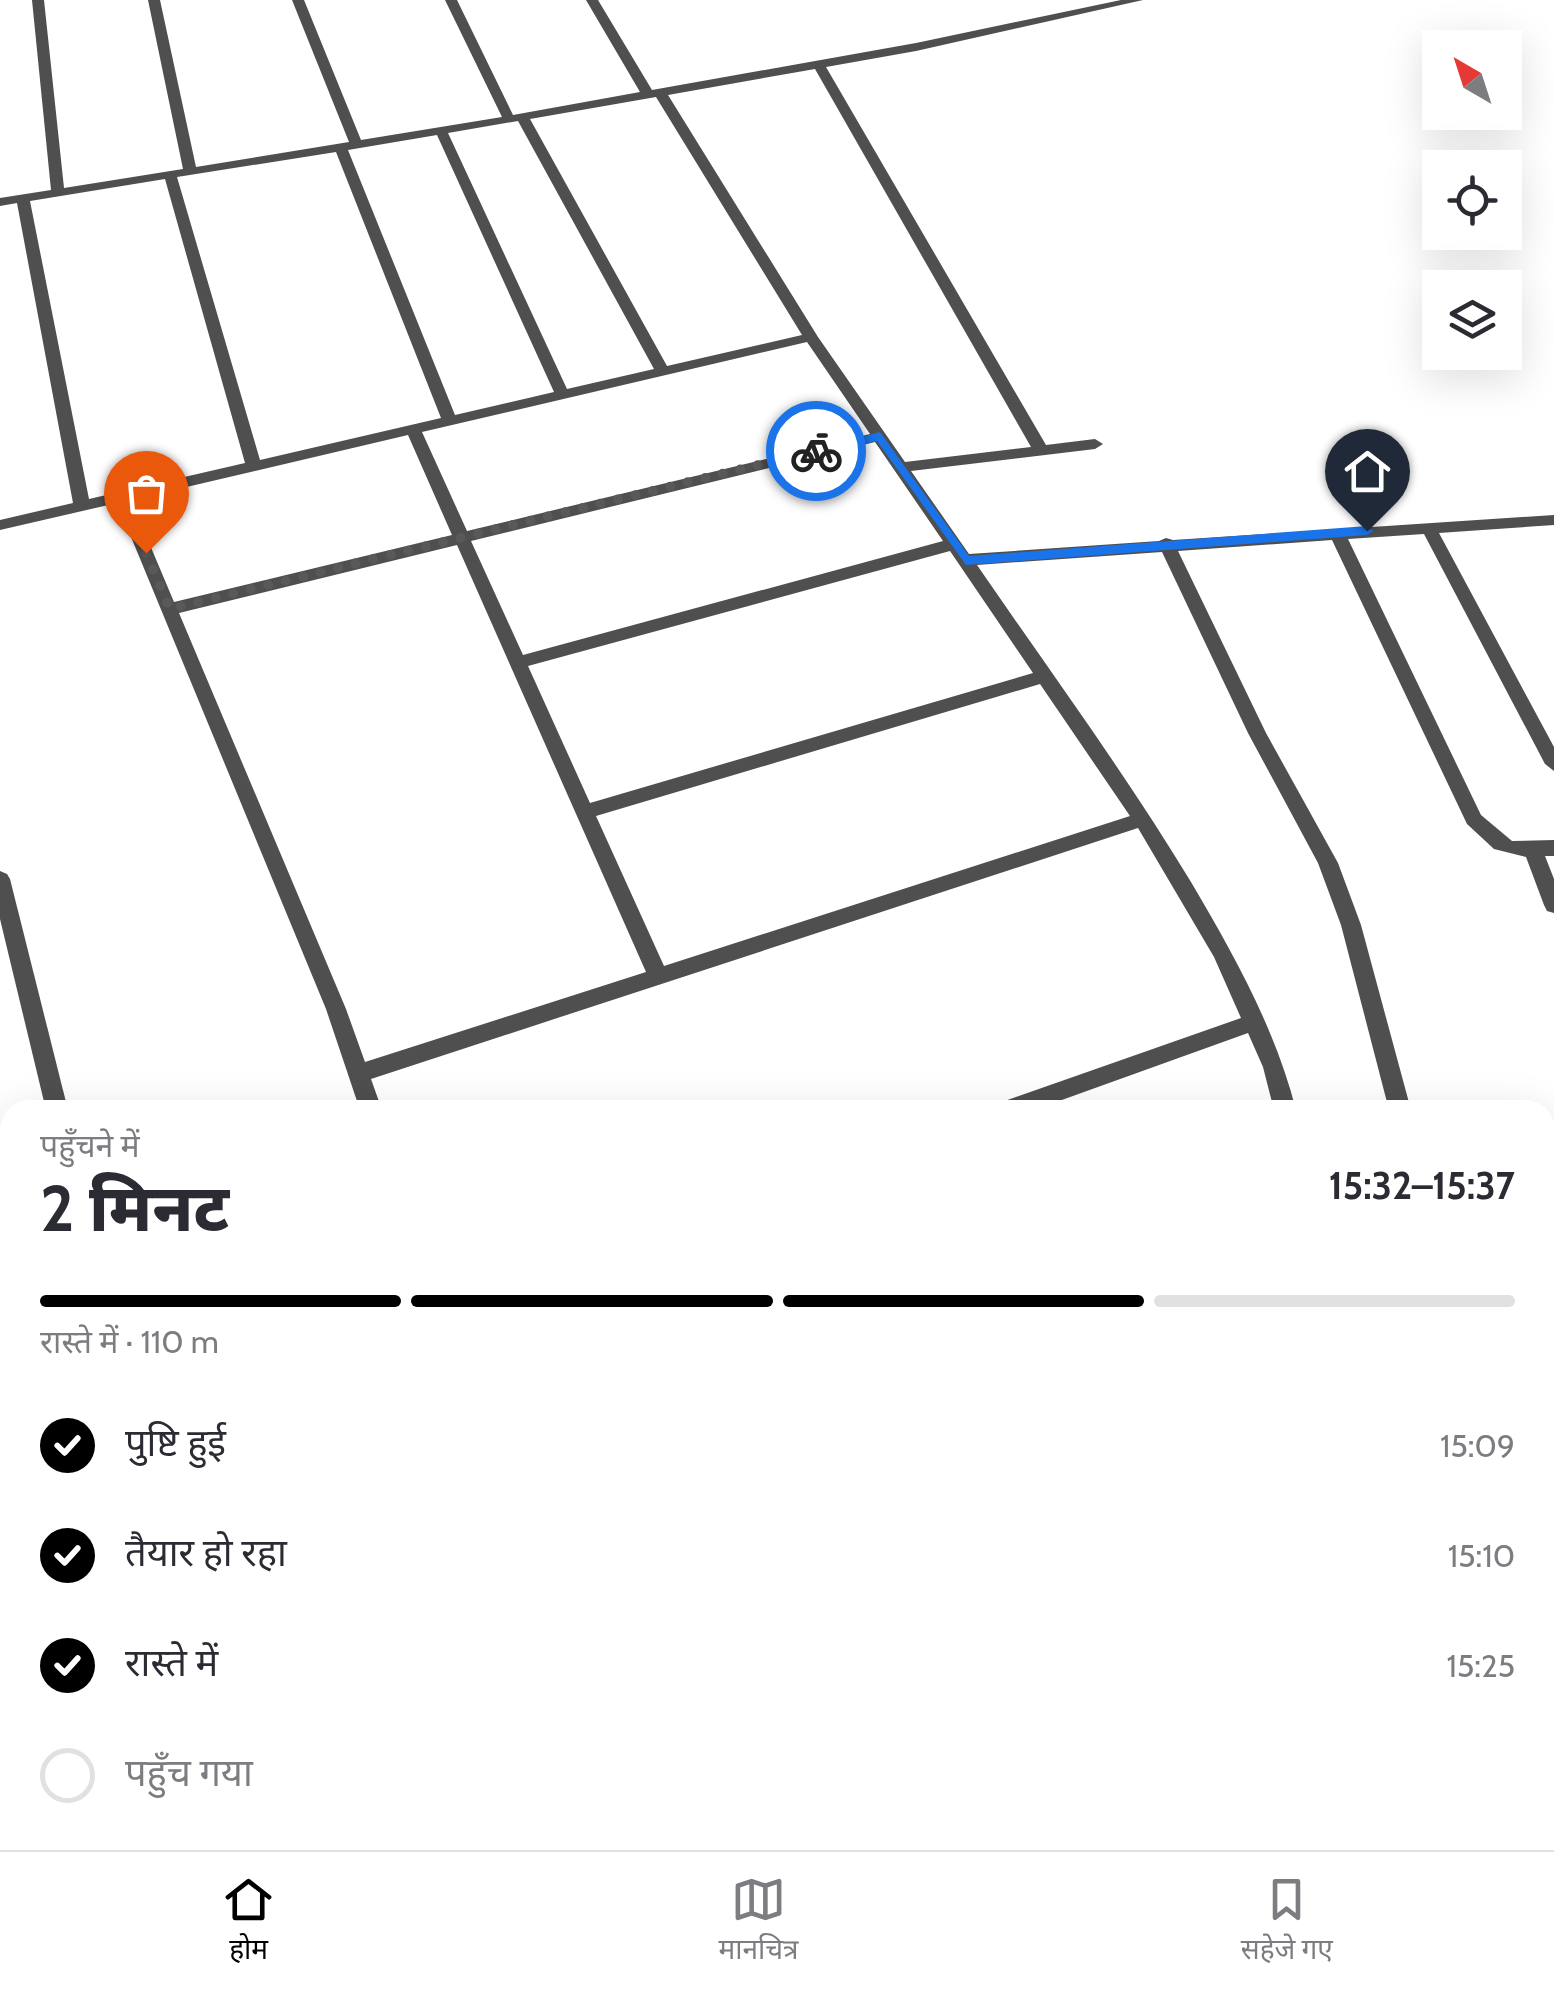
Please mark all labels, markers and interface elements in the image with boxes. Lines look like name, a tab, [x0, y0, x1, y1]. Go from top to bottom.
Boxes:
north arrow	[1422, 30, 1522, 130]
map controls	[1422, 30, 1522, 370]
button: locate	[1422, 150, 1522, 250]
button: layers	[1422, 270, 1522, 370]
courier	[766, 401, 866, 501]
icon: bike	[789, 424, 844, 479]
pin	[1325, 429, 1410, 532]
icon: home	[1340, 444, 1395, 499]
pin	[104, 451, 189, 554]
icon: bag	[119, 466, 174, 521]
text: पहुँचने में	[40, 1126, 140, 1165]
text: 15:32–15:37	[1329, 1162, 1515, 1209]
text: 2 मिनट	[40, 1168, 229, 1247]
text: रास्ते में · 110 m	[40, 1322, 219, 1361]
icon: check	[40, 1418, 95, 1473]
text: पुष्टि हुई	[125, 1419, 226, 1466]
text: 15:09	[1440, 1426, 1515, 1465]
icon: check	[40, 1528, 95, 1583]
text: तैयार हो रहा	[125, 1529, 287, 1576]
text: 15:10	[1448, 1536, 1515, 1575]
icon: check	[40, 1638, 95, 1693]
text: रास्ते में	[125, 1639, 218, 1686]
text: 15:25	[1447, 1646, 1515, 1685]
text: पहुँच गया	[125, 1749, 253, 1796]
tab: होम	[221, 1872, 276, 1970]
tab: मानचित्र	[718, 1872, 798, 1970]
tab: सहेजे गए	[1241, 1872, 1333, 1970]

